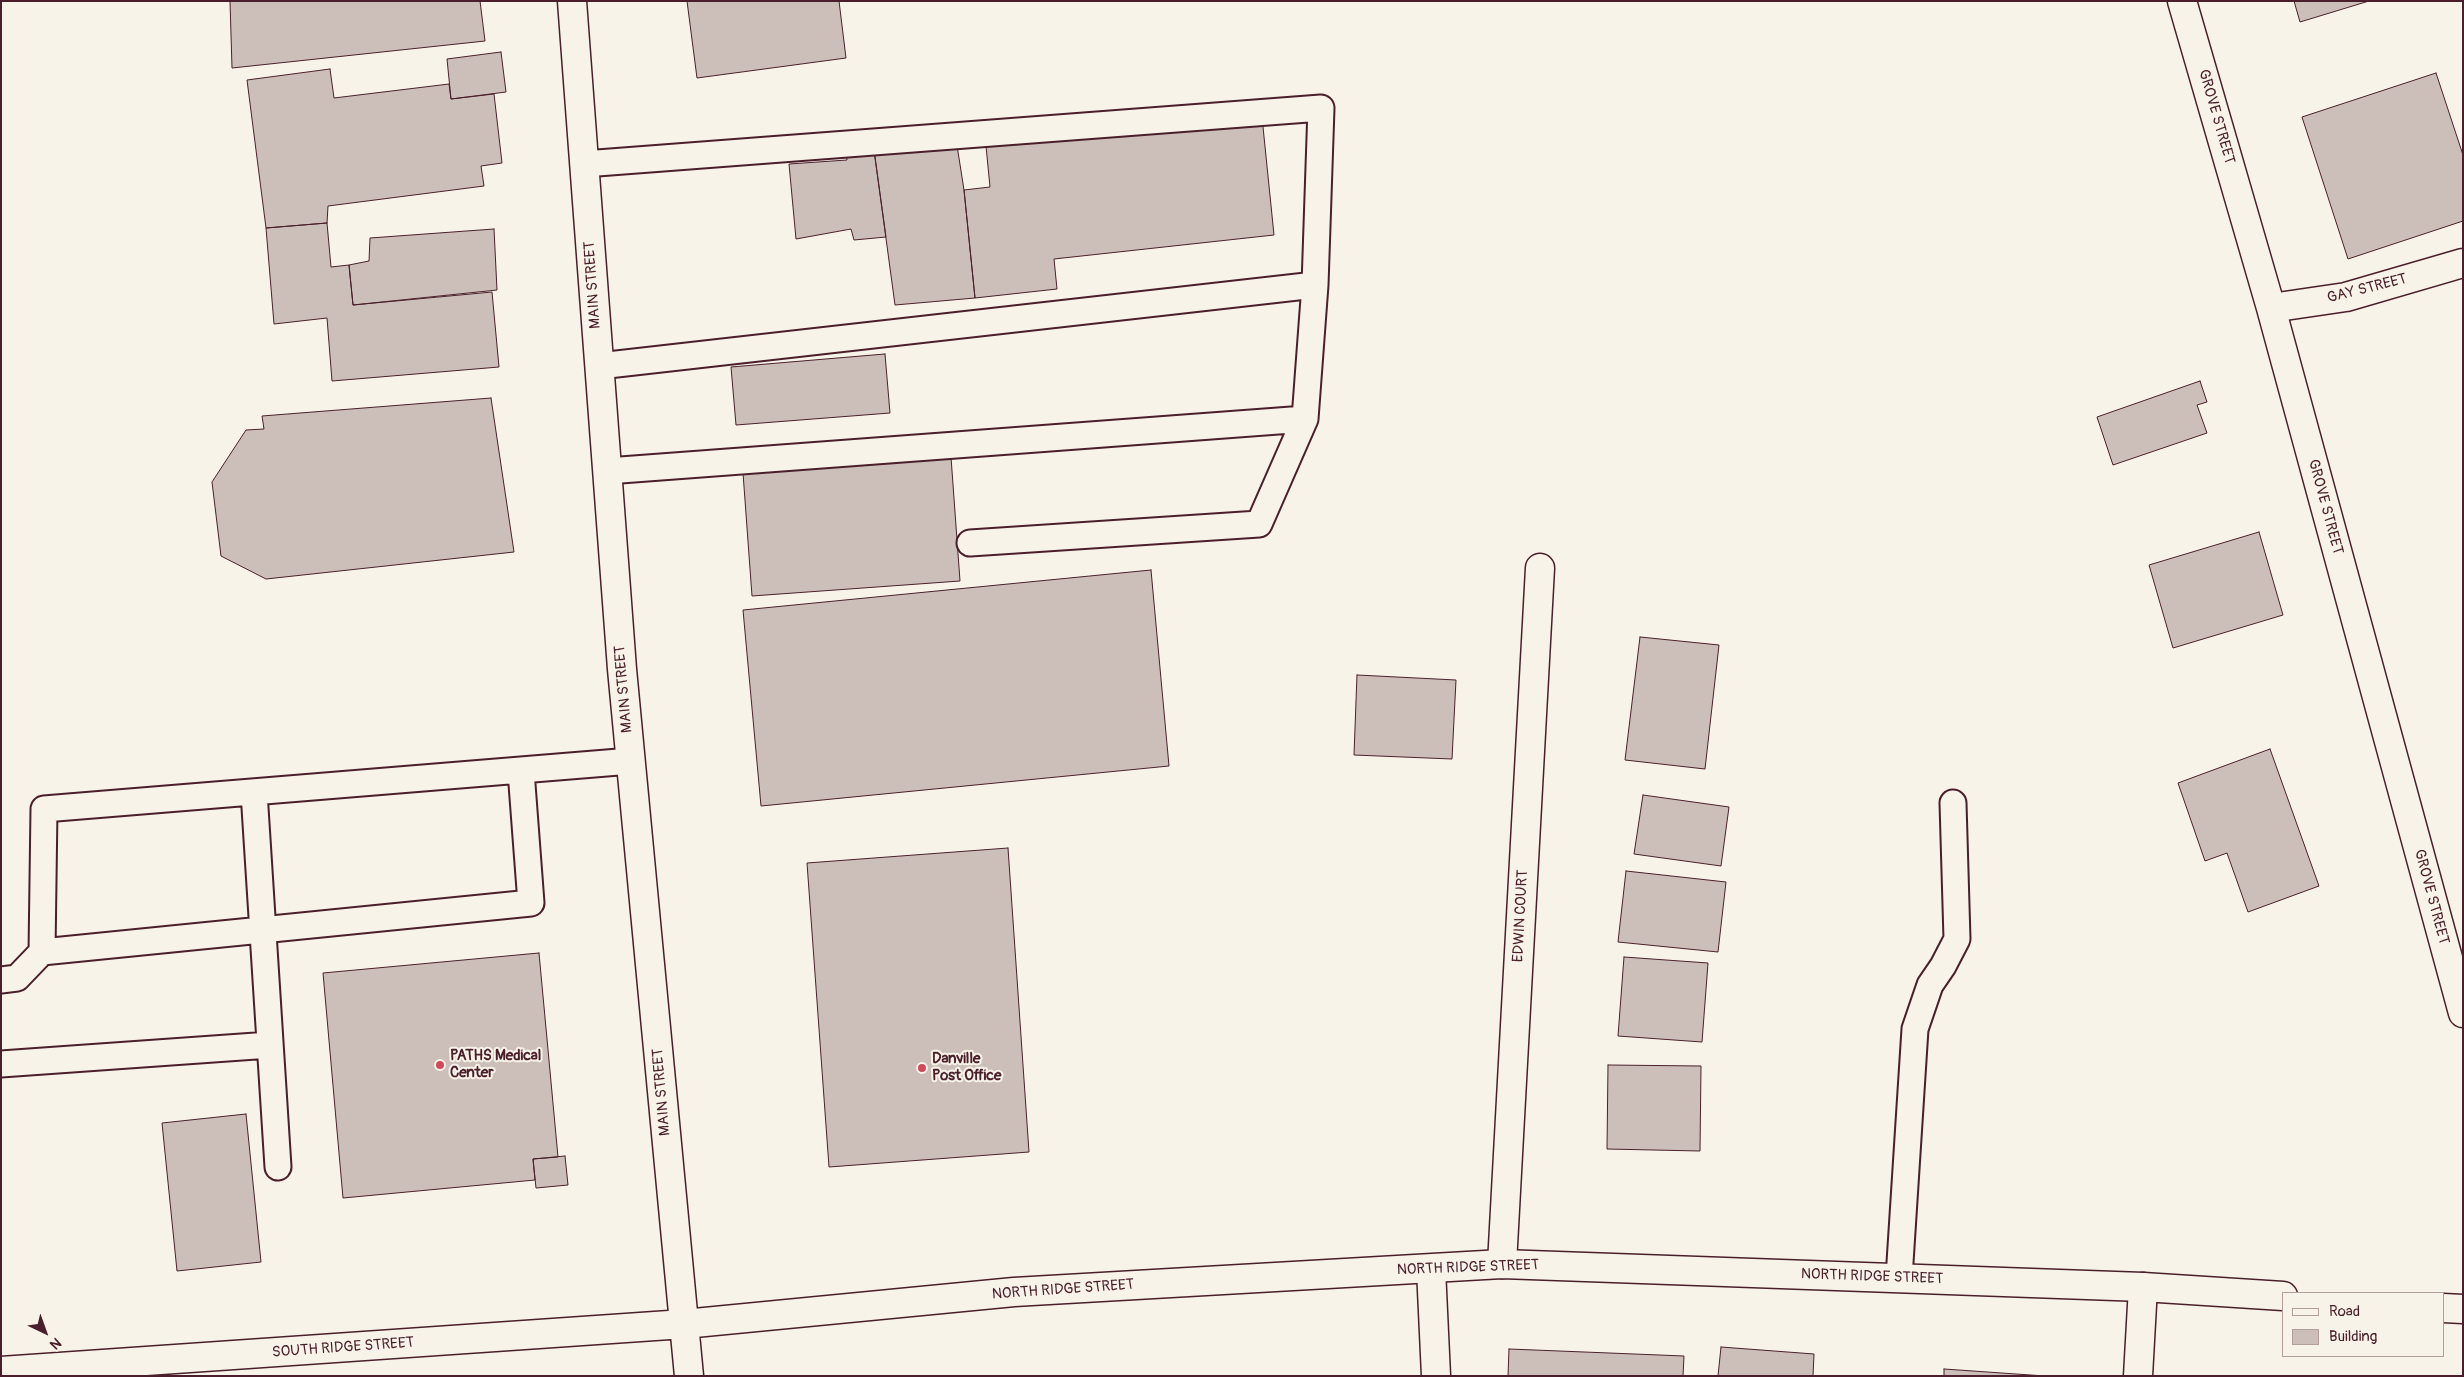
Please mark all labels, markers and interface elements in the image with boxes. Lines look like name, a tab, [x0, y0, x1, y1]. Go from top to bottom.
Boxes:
street label: GROVE STREET	[2194, 67, 2238, 167]
street label: MAIN STREET	[581, 241, 605, 329]
street label: GAY STREET	[2325, 270, 2409, 308]
street label: GROVE STREET	[2304, 457, 2346, 557]
street label: MAIN STREET	[611, 644, 637, 734]
street label: GROVE STREET	[2410, 847, 2452, 947]
street label: EDWIN COURT	[1510, 869, 1532, 963]
place label: PATHS Medical Center	[450, 1047, 541, 1082]
street label: MAIN STREET	[649, 1047, 675, 1137]
place label: Danville Post Office	[932, 1050, 1001, 1085]
marker: PATHS Medical Center	[434, 1059, 446, 1071]
marker: Danville Post Office	[916, 1062, 928, 1074]
street label: NORTH RIDGE STREET	[1397, 1257, 1539, 1279]
street label: NORTH RIDGE STREET	[1801, 1266, 1943, 1288]
street label: NORTH RIDGE STREET	[991, 1276, 1135, 1304]
legend	[2282, 1292, 2444, 1357]
text: Road	[2329, 1302, 2360, 1321]
north arrow	[20, 1307, 70, 1357]
text: Building	[2329, 1327, 2377, 1346]
text: N	[46, 1334, 65, 1353]
street label: SOUTH RIDGE STREET	[271, 1334, 415, 1362]

